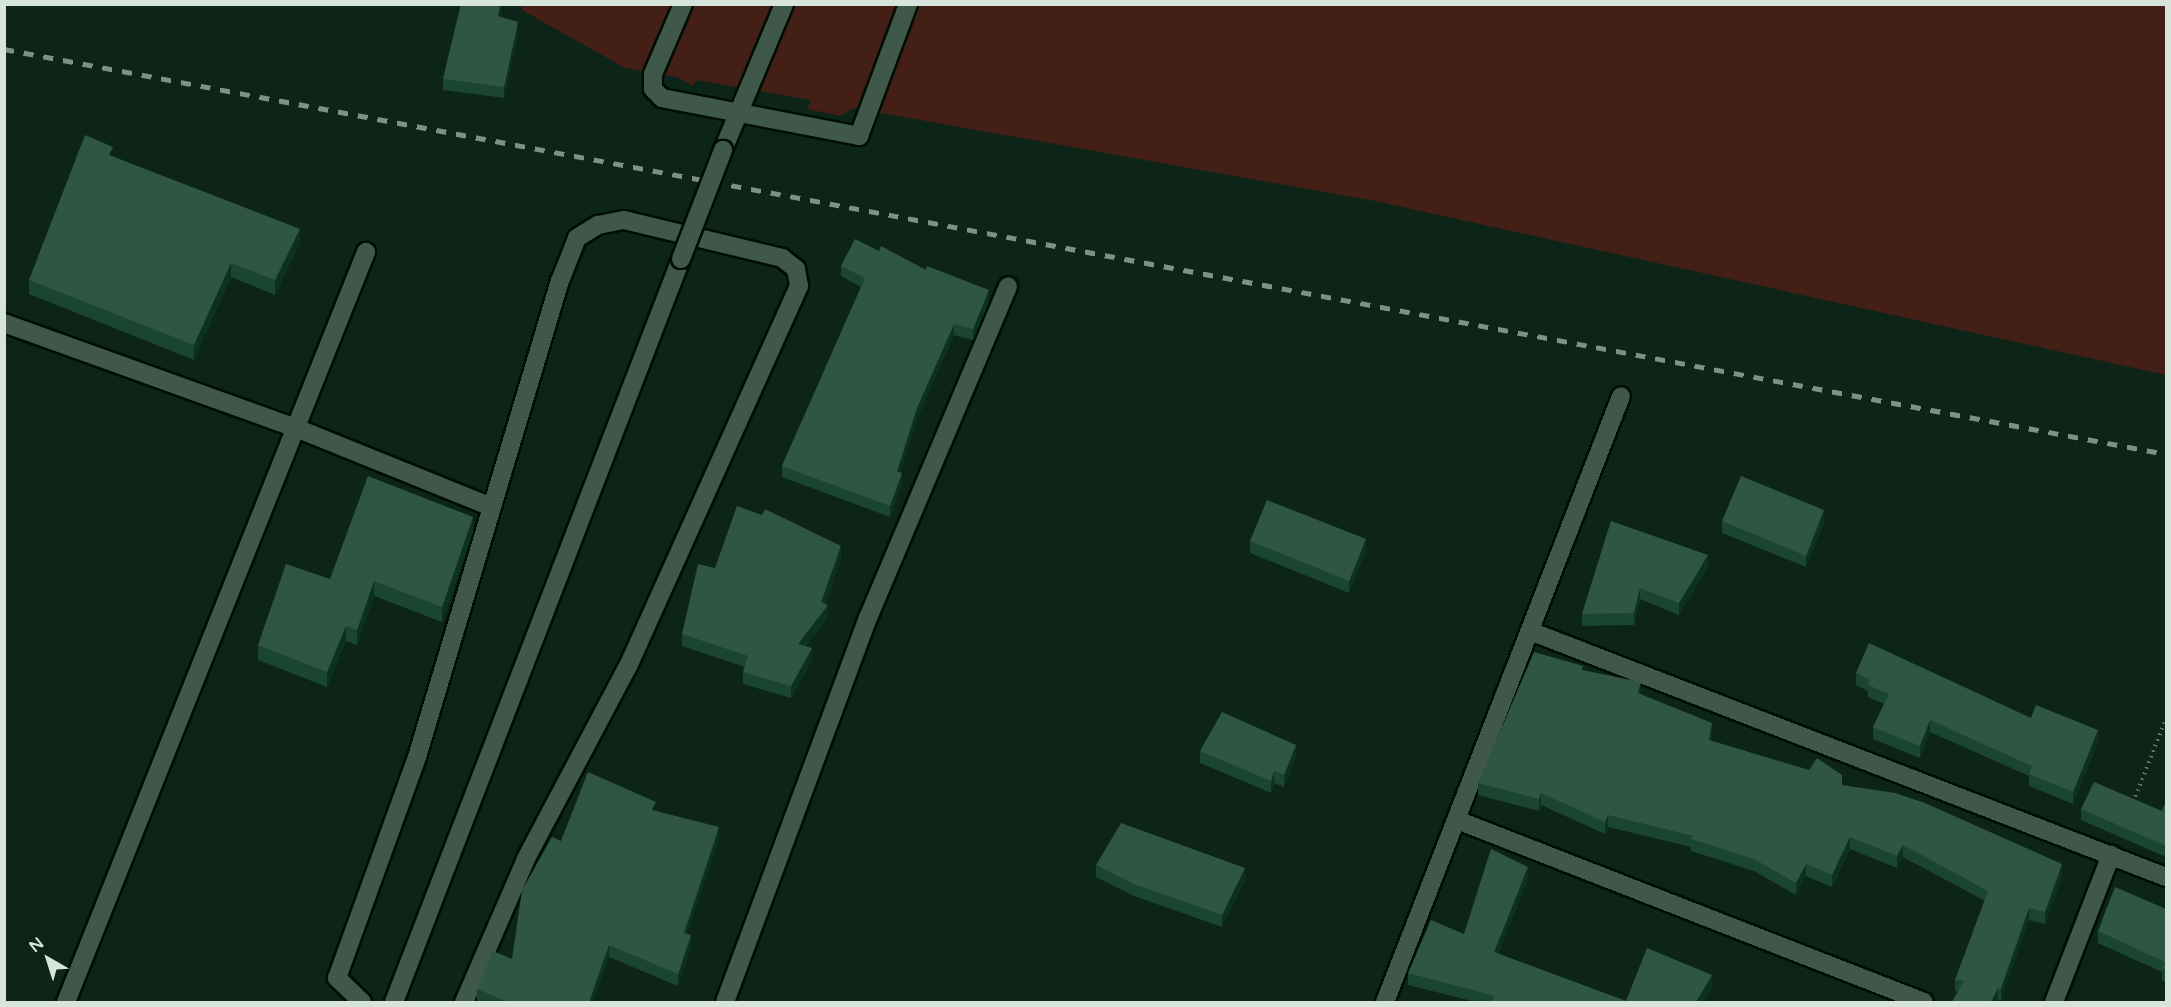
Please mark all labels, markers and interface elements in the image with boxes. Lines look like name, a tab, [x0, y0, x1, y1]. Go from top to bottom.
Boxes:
north arrow	[18, 929, 78, 989]
text: N	[25, 933, 48, 957]

